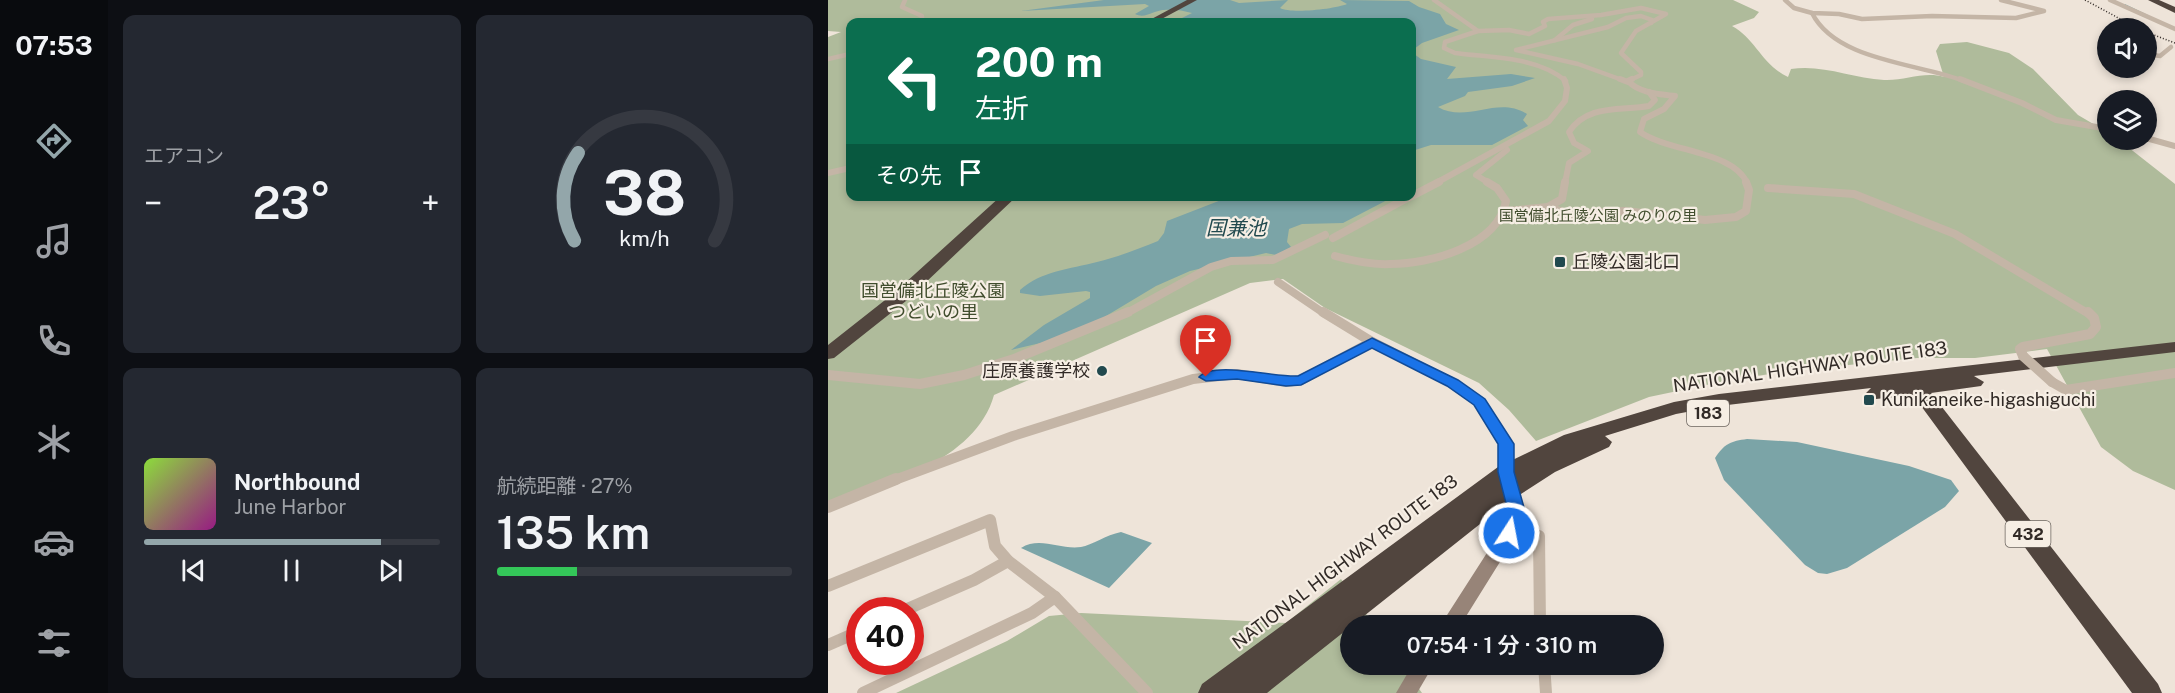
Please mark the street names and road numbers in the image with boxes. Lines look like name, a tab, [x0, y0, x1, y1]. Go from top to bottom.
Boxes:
street label: NATIONAL HIGHWAY ROUTE 183	[1672, 337, 1948, 396]
road number: 183	[1687, 400, 1729, 426]
street label: NATIONAL HIGHWAY ROUTE 183	[1228, 470, 1461, 653]
road number: 432	[2006, 521, 2050, 547]

